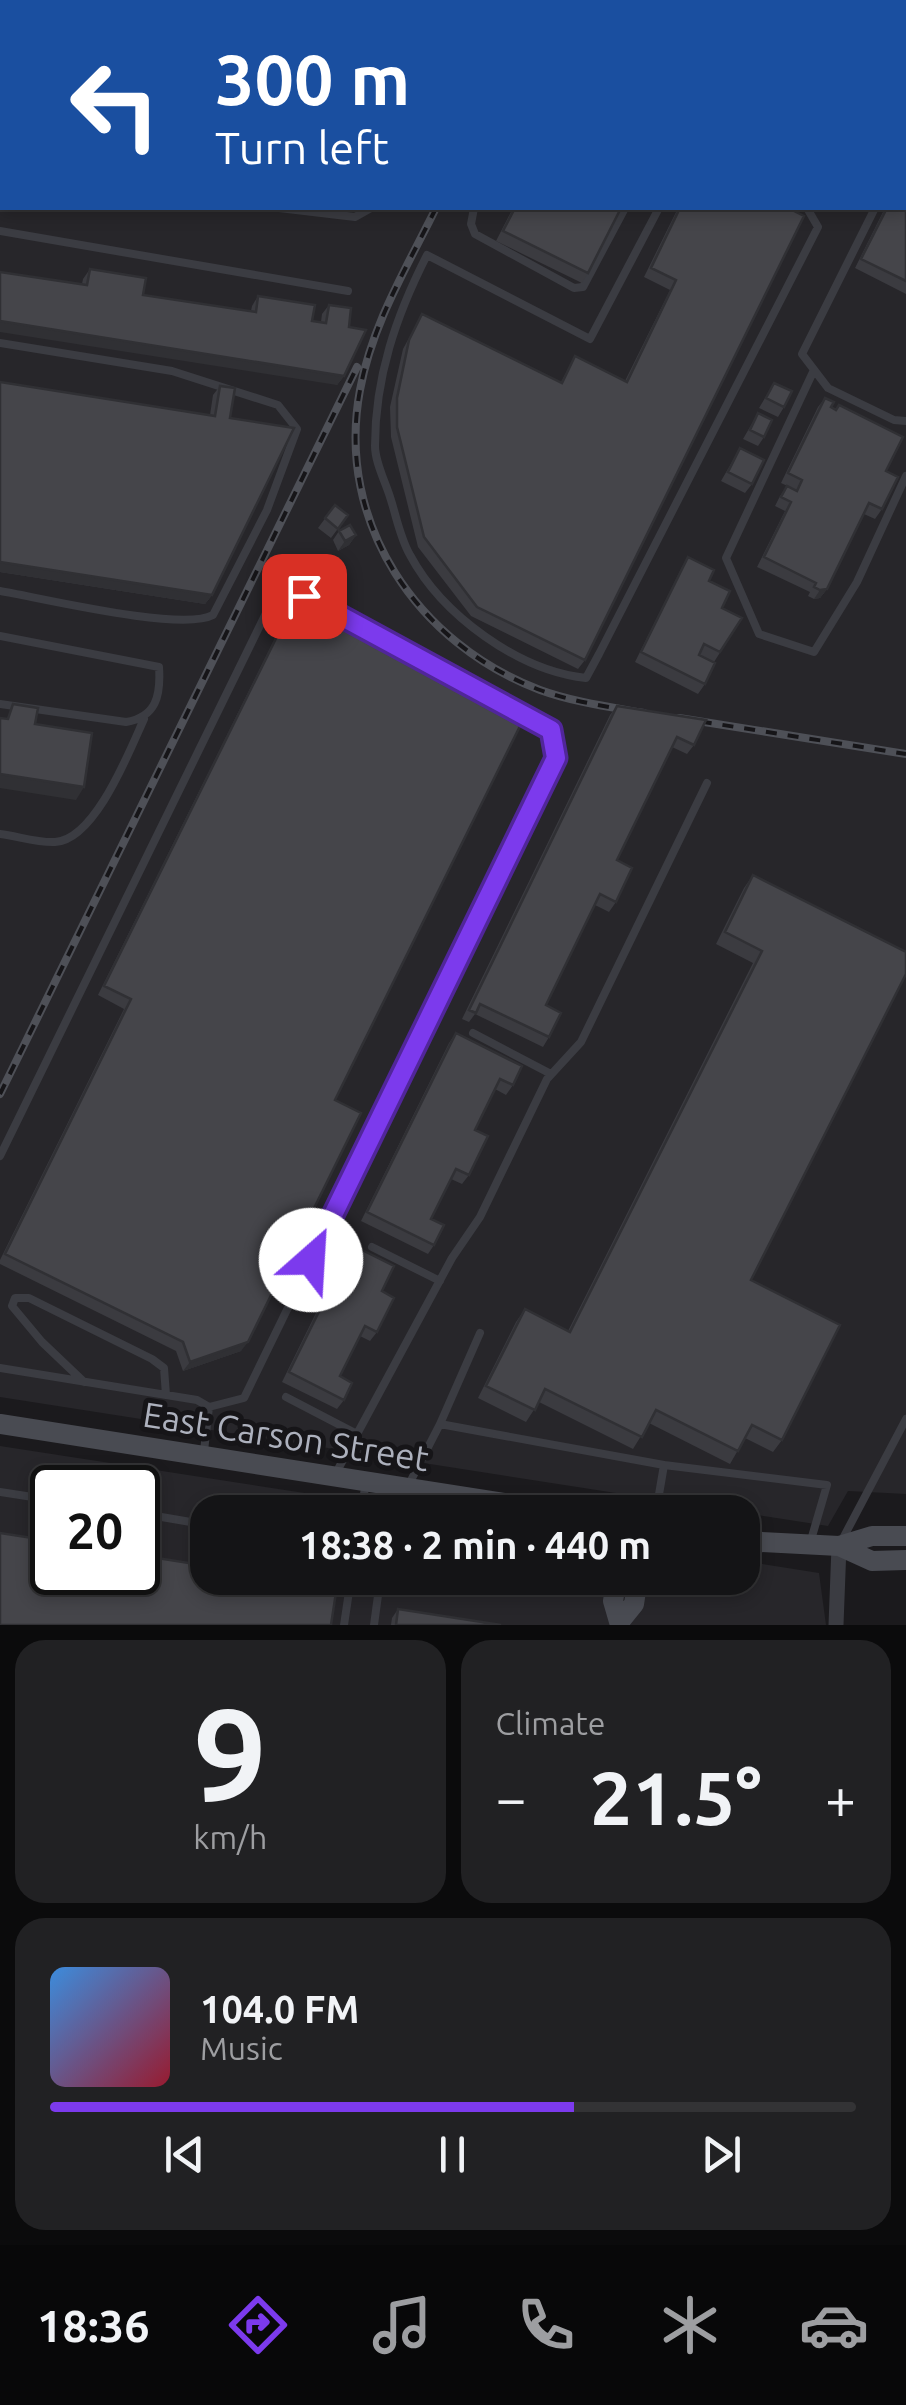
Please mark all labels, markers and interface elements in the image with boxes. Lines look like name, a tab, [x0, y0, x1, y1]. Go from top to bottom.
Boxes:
icon: left	[50, 40, 180, 170]
text: 300 m	[215, 40, 410, 118]
text: Turn left	[215, 122, 389, 173]
pin	[262, 554, 347, 639]
icon: arrive	[277, 569, 332, 624]
position arrow	[259, 1208, 363, 1312]
street label: East Carson Street	[140, 1394, 432, 1478]
speed limit sign: 20	[30, 1465, 160, 1595]
text: 18:38 · 2 min · 440 m	[299, 1524, 651, 1566]
text: 9	[194, 1681, 267, 1827]
text: Climate	[496, 1705, 606, 1741]
text: 21.5°	[590, 1755, 762, 1839]
text: −	[496, 1767, 527, 1828]
text: +	[825, 1767, 856, 1828]
text: km/h	[193, 1819, 267, 1855]
text: 104.0 FM	[200, 1988, 359, 2030]
text: Music	[200, 2030, 283, 2066]
icon: previous	[157, 2127, 212, 2182]
icon: pause	[425, 2127, 480, 2182]
icon: next	[694, 2127, 749, 2182]
icon: directions	[223, 2290, 293, 2360]
icon: music	[367, 2290, 437, 2360]
icon: phone	[511, 2290, 581, 2360]
icon: climate	[655, 2290, 725, 2360]
icon: car	[799, 2290, 869, 2360]
text: 18:36	[37, 2300, 150, 2351]

